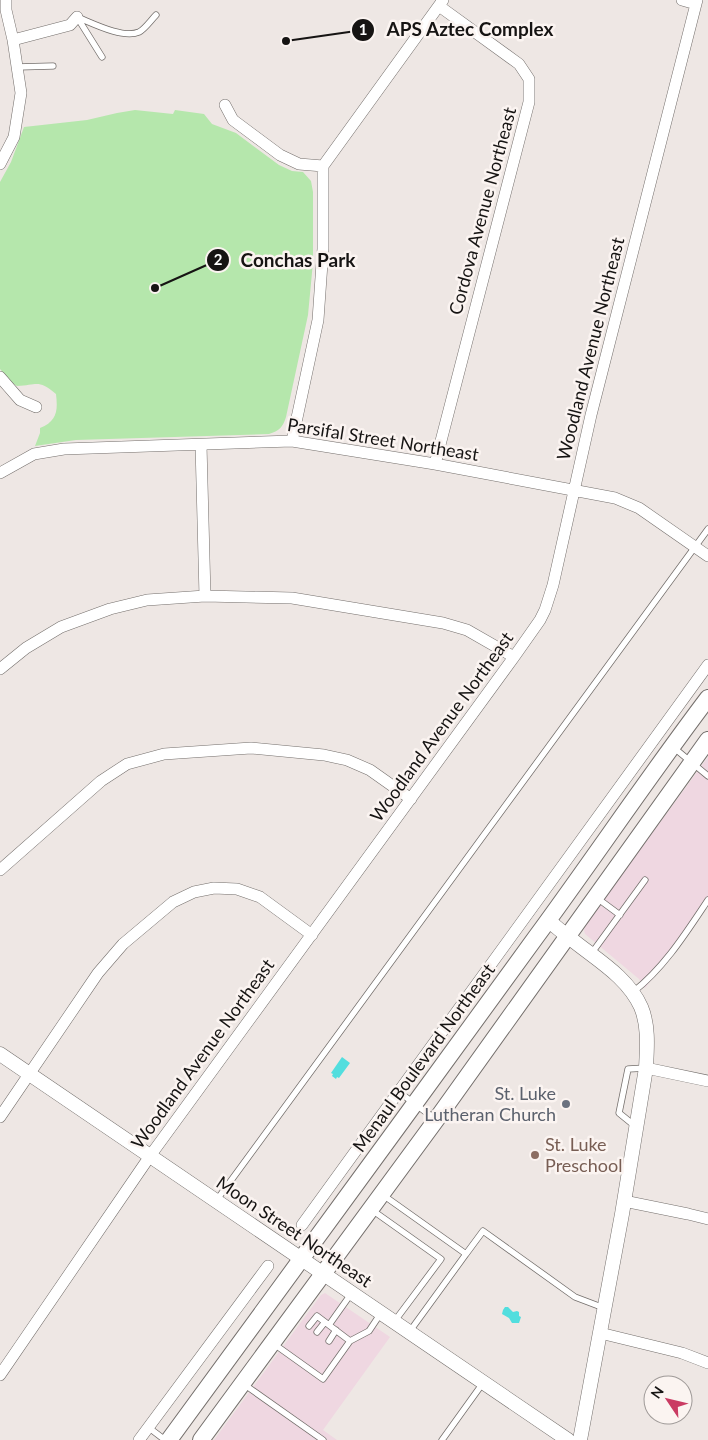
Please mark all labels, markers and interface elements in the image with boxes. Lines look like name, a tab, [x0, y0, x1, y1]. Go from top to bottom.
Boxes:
callout: APS Aztec Complex	[351, 13, 563, 47]
text: APS Aztec Complex	[386, 17, 553, 40]
text: 1	[359, 20, 367, 38]
street label: Cordova Avenue Northeast	[444, 104, 520, 317]
street label: Woodland Avenue Northeast	[552, 234, 629, 463]
callout: Conchas Park	[206, 243, 365, 277]
text: Conchas Park	[241, 248, 356, 271]
text: 2	[214, 250, 223, 268]
street label: Parsifal Street Northeast	[286, 413, 481, 465]
street label: Woodland Avenue Northeast	[365, 627, 518, 826]
street label: Woodland Avenue Northeast	[126, 954, 279, 1153]
street label: Menaul Boulevard Northeast	[347, 958, 499, 1156]
place label: St. Luke Lutheran Church	[424, 1082, 556, 1125]
marker: St. Luke Lutheran Church	[560, 1098, 572, 1110]
place label: St. Luke Preschool	[545, 1133, 622, 1176]
marker: St. Luke Preschool	[529, 1149, 541, 1161]
street label: Moon Street Northeast	[213, 1171, 377, 1292]
north arrow	[643, 1375, 693, 1425]
text: N	[647, 1383, 667, 1402]

